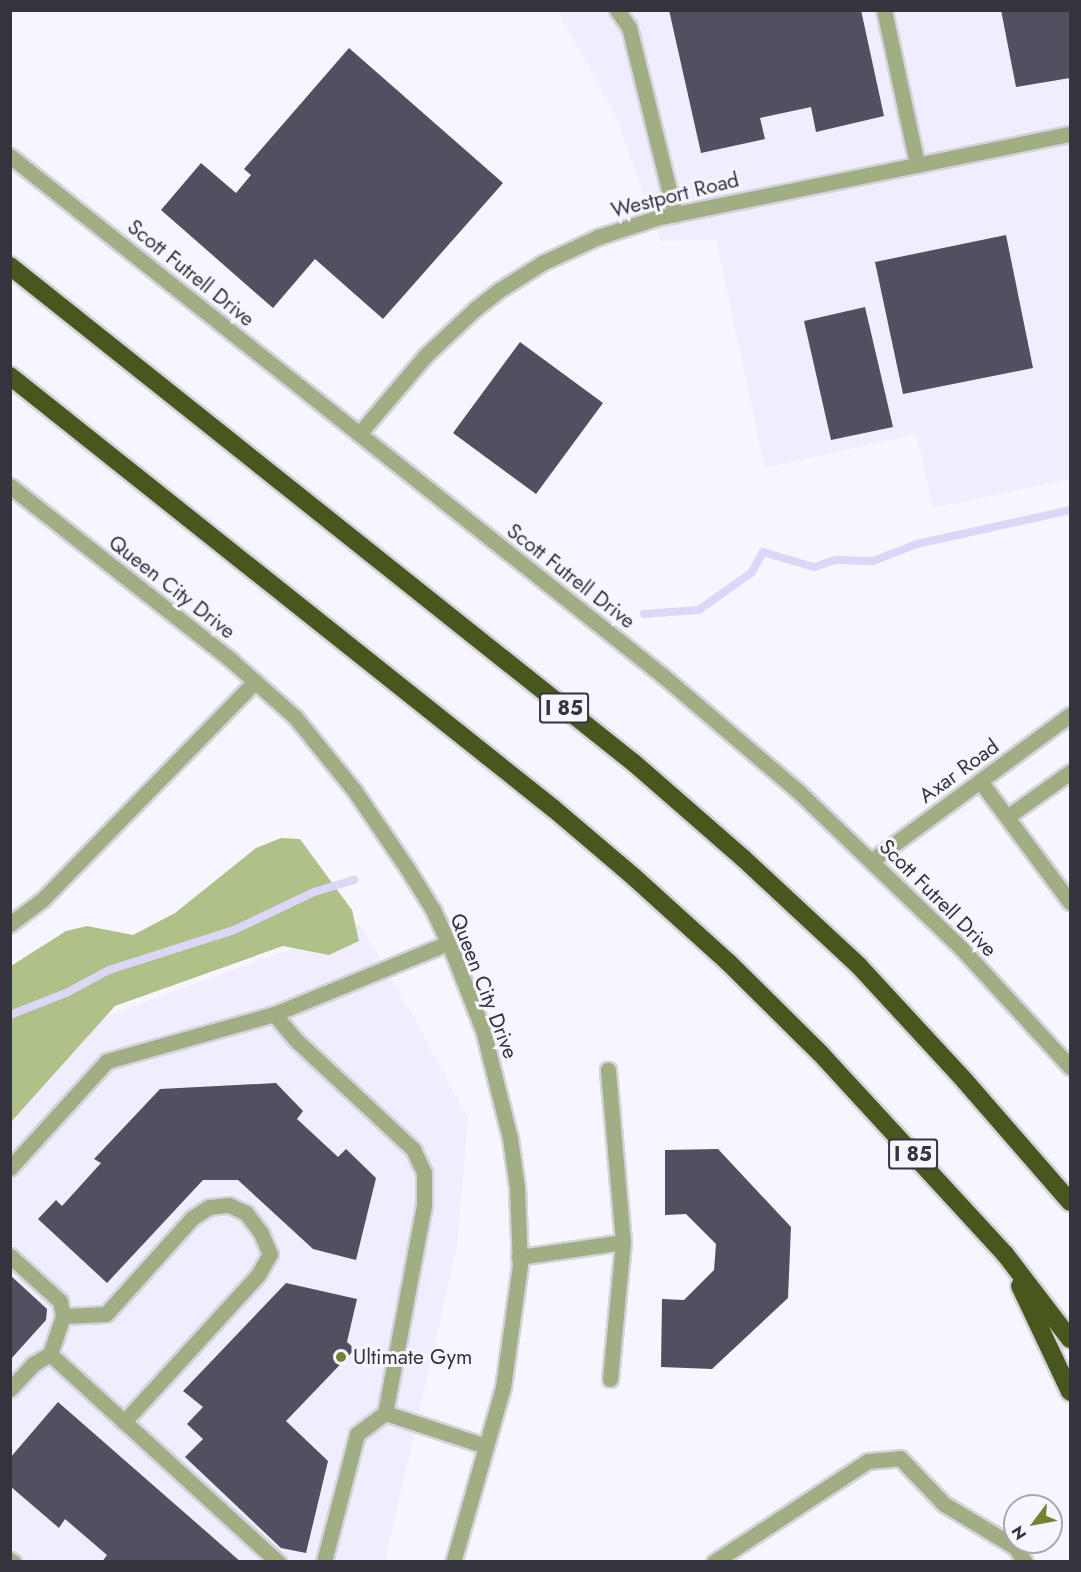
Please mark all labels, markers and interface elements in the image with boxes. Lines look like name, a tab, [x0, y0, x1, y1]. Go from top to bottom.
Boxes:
street label: Westport Road	[609, 167, 741, 223]
street label: Scott Futrell Drive	[122, 214, 260, 332]
street label: Scott Futrell Drive	[502, 518, 640, 634]
street label: Queen City Drive	[104, 530, 240, 644]
road number: I 85	[538, 691, 590, 725]
street label: Axar Road	[914, 734, 1004, 808]
street label: Scott Futrell Drive	[874, 834, 1002, 962]
street label: Queen City Drive	[445, 910, 523, 1062]
road number: I 85	[888, 1137, 938, 1171]
place label: Ultimate Gym	[353, 1344, 472, 1370]
marker: Ultimate Gym	[334, 1350, 348, 1364]
north arrow	[1003, 1494, 1063, 1554]
text: N	[1006, 1521, 1032, 1544]

